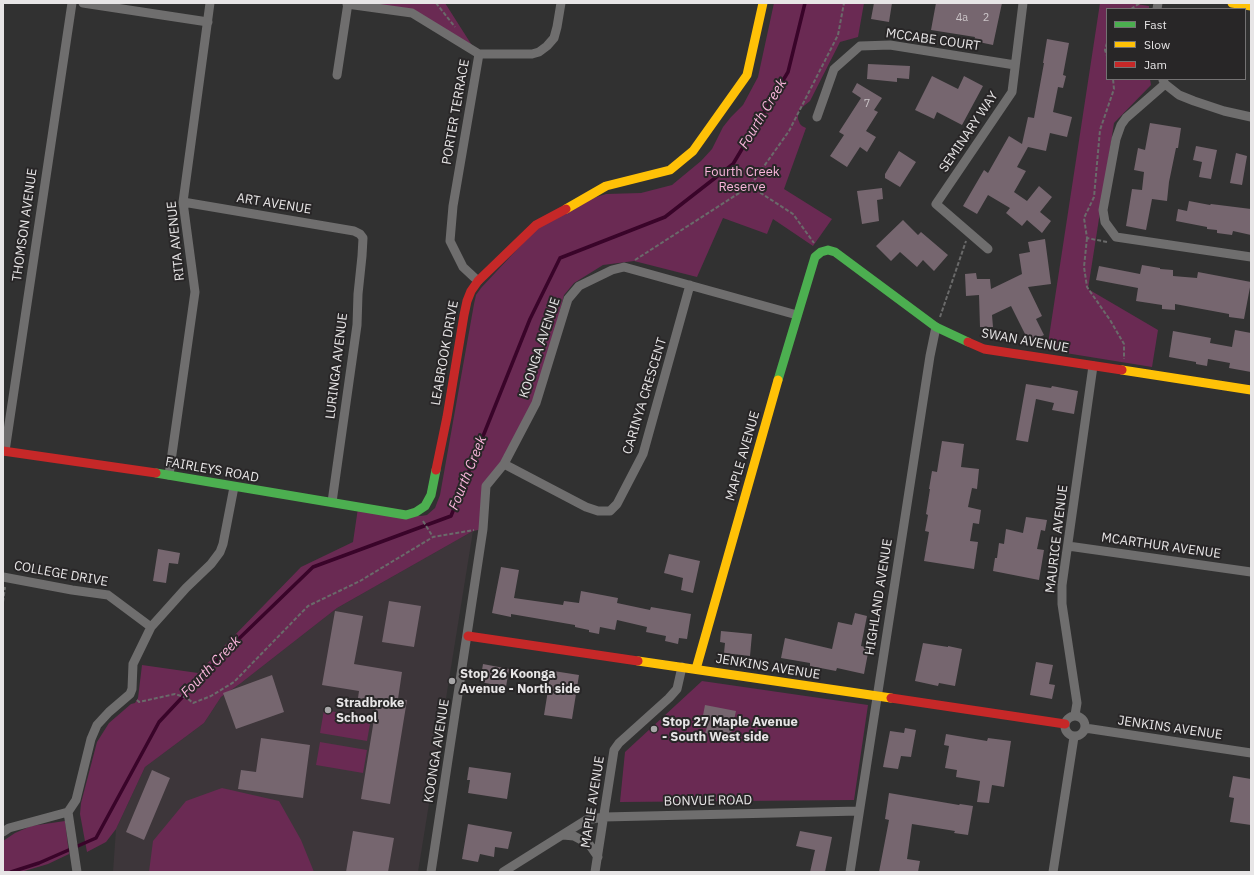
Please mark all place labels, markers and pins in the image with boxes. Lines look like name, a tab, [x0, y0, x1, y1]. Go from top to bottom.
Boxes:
place label: Stop 26 Koonga Avenue - North side	[460, 666, 580, 697]
marker: Stop 26 Koonga Avenue - North side	[447, 676, 457, 686]
place label: Stradbroke School	[336, 695, 404, 726]
marker: Stradbroke School	[323, 705, 333, 715]
place label: Stop 27 Maple Avenue - South West side	[662, 714, 798, 745]
marker: Stop 27 Maple Avenue - South West side	[649, 724, 659, 734]

